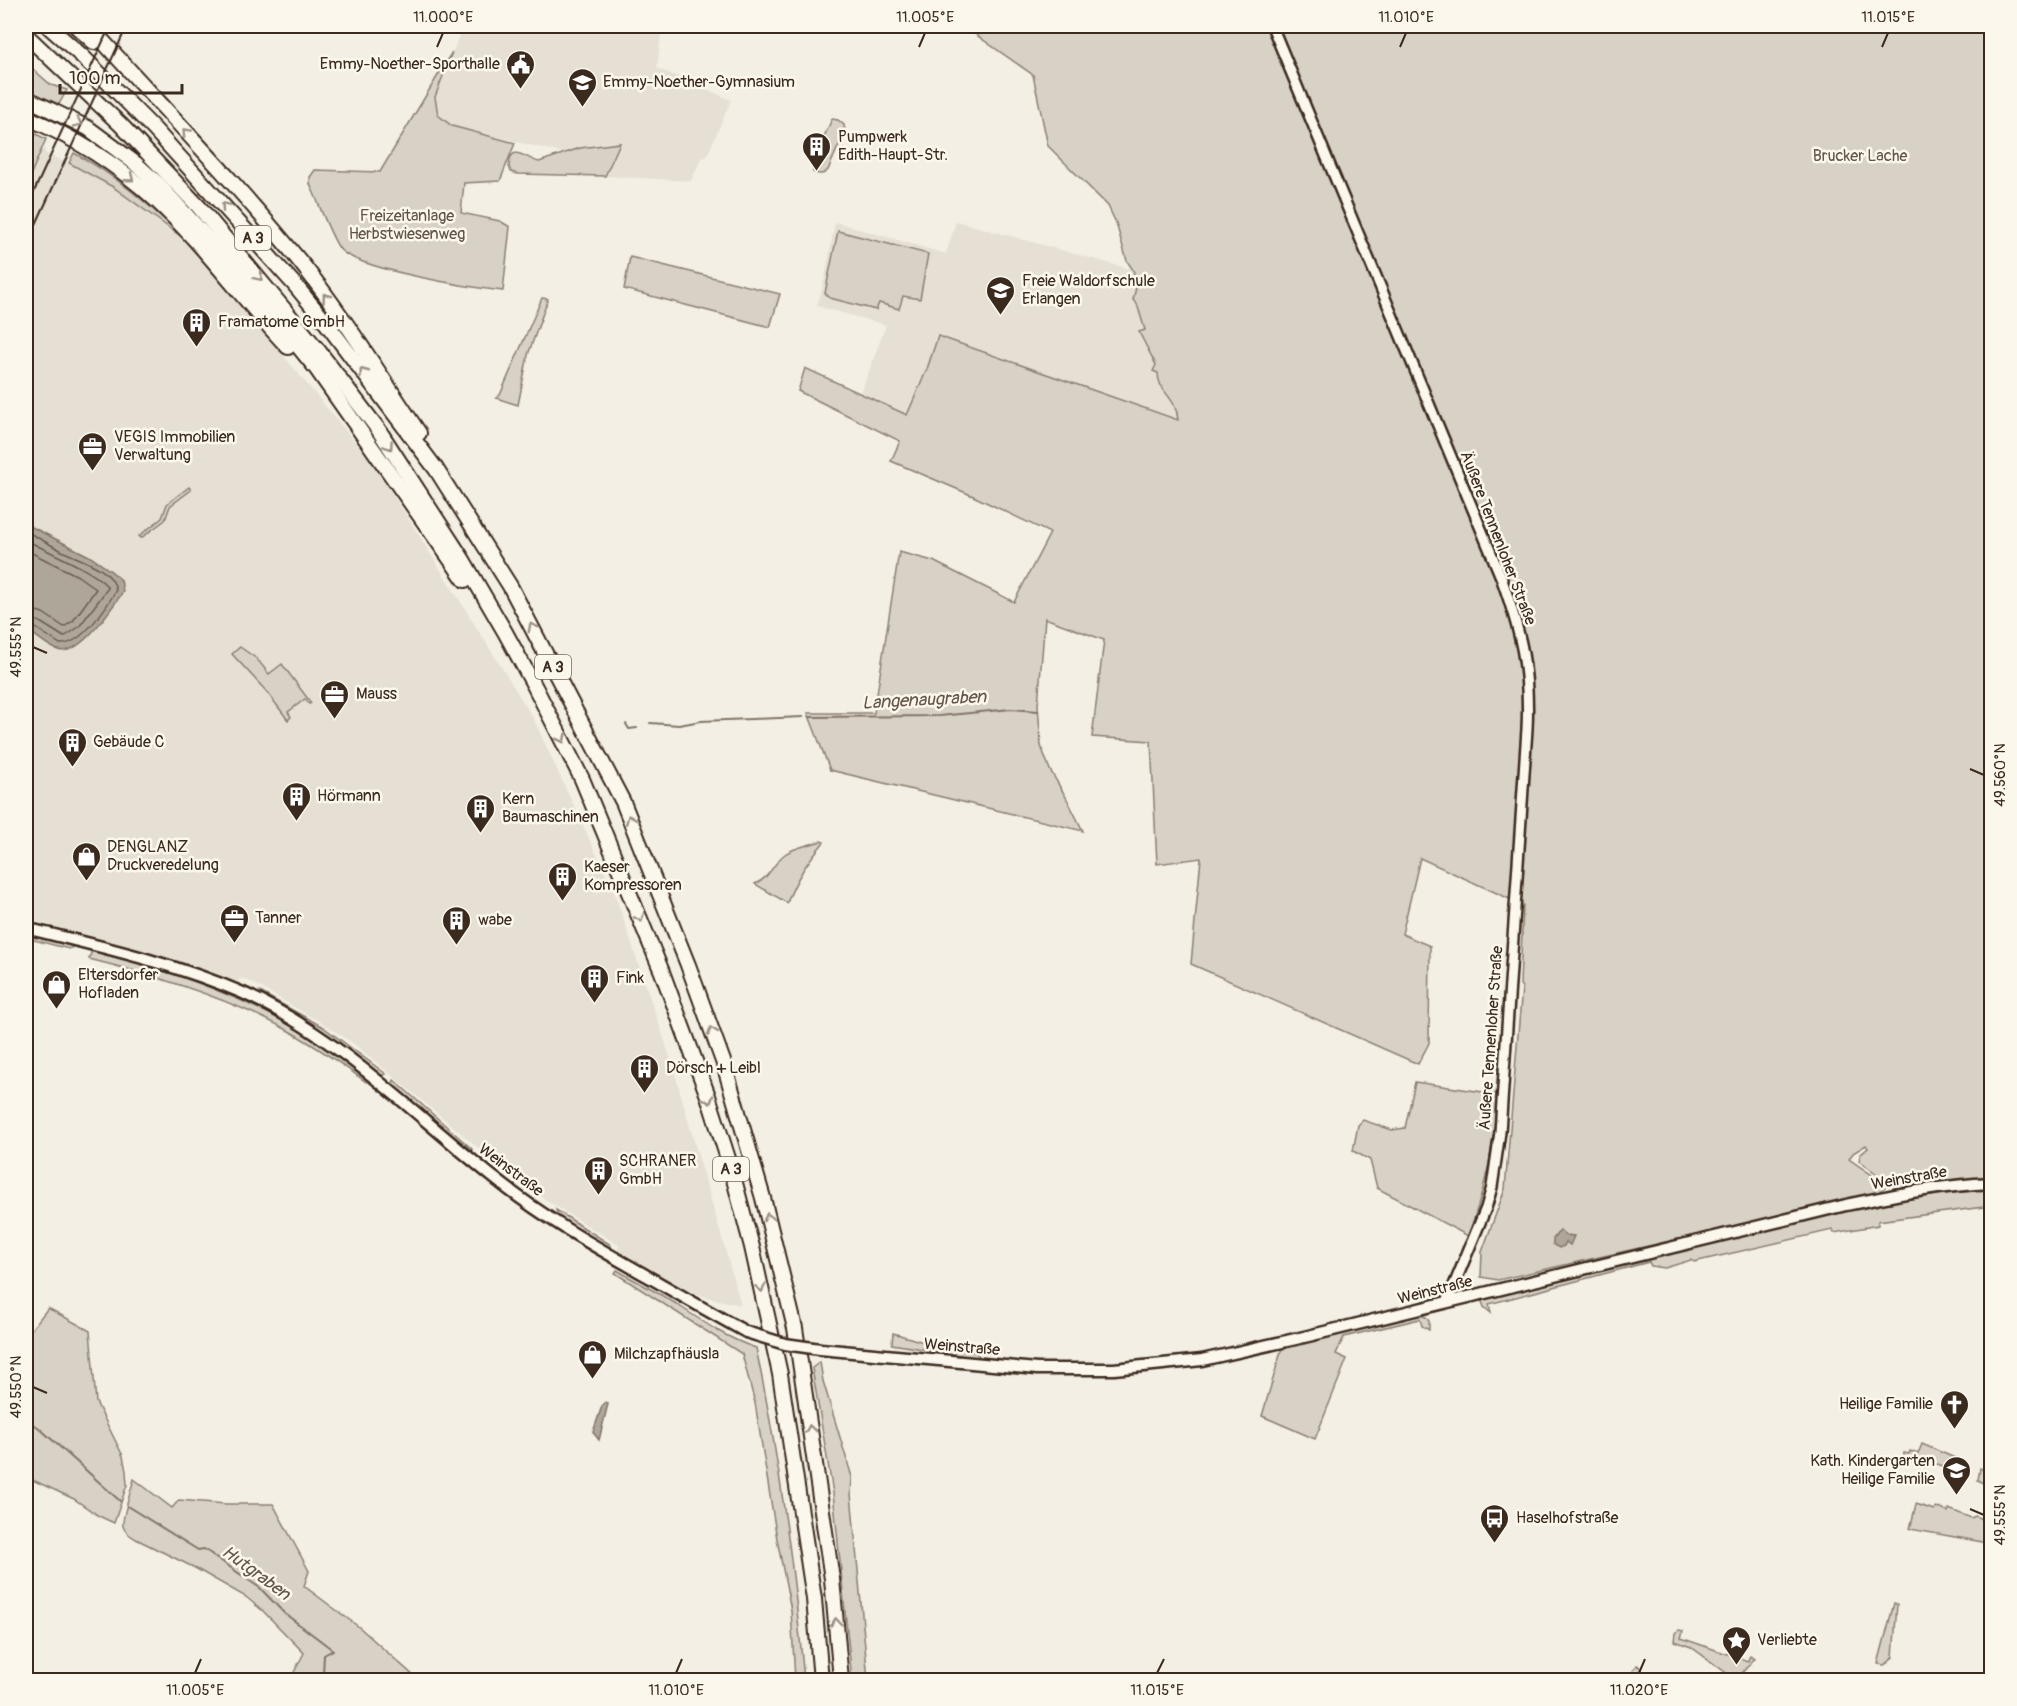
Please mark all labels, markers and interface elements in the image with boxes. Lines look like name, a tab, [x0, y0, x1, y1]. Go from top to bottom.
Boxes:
text: 11.000°E	[413, 8, 473, 27]
text: 11.005°E	[896, 8, 954, 27]
text: 11.010°E	[1378, 8, 1434, 27]
text: 11.015°E	[1861, 8, 1915, 27]
public building icon: Emmy-Noether-Sporthalle	[505, 48, 537, 90]
place label: Emmy-Noether-Sporthalle	[320, 54, 500, 74]
scale bar	[60, 57, 182, 95]
school or university icon: Emmy-Noether-Gymnasium	[566, 66, 598, 108]
text: 100 m	[69, 67, 121, 90]
place label: Emmy-Noether-Gymnasium	[603, 72, 795, 92]
one-way arrow	[72, 116, 83, 128]
place label: Pumpwerk Edith-Haupt-Str.	[838, 127, 948, 165]
one-way arrow	[182, 129, 193, 139]
building icon: Pumpwerk Edith-Haupt-Str.	[801, 130, 833, 172]
park label: Brucker Lache	[1813, 146, 1907, 166]
one-way arrow	[123, 171, 134, 182]
one-way arrow	[221, 202, 232, 213]
park label: Freizeitanlage Herbstwiesenweg	[349, 206, 465, 244]
road number: A 3	[235, 226, 271, 250]
one-way arrow	[251, 270, 262, 281]
place label: Freie Waldorfschule Erlangen	[1022, 271, 1155, 309]
school or university icon: Freie Waldorfschule Erlangen	[985, 274, 1017, 316]
one-way arrow	[322, 292, 333, 303]
building icon: Framatome GmbH	[181, 306, 213, 348]
place label: Framatome GmbH	[218, 312, 345, 332]
one-way arrow	[360, 368, 371, 379]
place label: VEGIS Immobilien Verwaltung	[114, 427, 235, 465]
office icon: VEGIS Immobilien Verwaltung	[77, 430, 109, 472]
one-way arrow	[382, 439, 393, 450]
street label: Äußere Tennenloher Straße	[1456, 448, 1541, 628]
text: 49.555°N	[7, 617, 26, 677]
one-way arrow	[528, 623, 539, 633]
road number: A 3	[535, 655, 571, 679]
office icon: Mauss	[319, 678, 351, 720]
place label: Mauss	[356, 684, 397, 704]
water label: Langenaugraben	[861, 685, 988, 715]
building icon: Gebäude C	[56, 726, 88, 768]
place label: Gebäude C	[93, 732, 164, 752]
one-way arrow	[554, 733, 566, 744]
text: 49.560°N	[1991, 743, 2010, 807]
building icon: Hörmann	[280, 780, 312, 822]
place label: Hörmann	[317, 786, 381, 806]
place label: Kern Baumaschinen	[502, 789, 599, 827]
building icon: Kern Baumaschinen	[465, 792, 497, 834]
one-way arrow	[625, 815, 637, 826]
place label: DENGLANZ Druckveredelung	[107, 837, 219, 875]
shop icon: DENGLANZ Druckveredelung	[70, 840, 102, 882]
place label: Kaeser Kompressoren	[584, 857, 682, 895]
building icon: Kaeser Kompressoren	[547, 860, 579, 902]
office icon: Tanner	[218, 902, 250, 944]
building icon: wabe	[441, 904, 473, 946]
place label: Tanner	[255, 908, 302, 928]
place label: wabe	[478, 910, 512, 930]
one-way arrow	[633, 911, 645, 922]
street label: Äußere Tennenloher Straße	[1475, 945, 1507, 1131]
building icon: Fink	[579, 962, 611, 1004]
place label: Eltersdorfer Hofladen	[78, 965, 159, 1003]
shop icon: Eltersdorfer Hofladen	[41, 968, 73, 1010]
place label: Fink	[616, 968, 644, 988]
one-way arrow	[706, 1026, 719, 1037]
building icon: Dörsch + Leibl	[629, 1052, 661, 1094]
place label: Dörsch + Leibl	[666, 1058, 761, 1078]
one-way arrow	[701, 1094, 714, 1105]
street label: Weinstraße	[474, 1139, 548, 1201]
place label: SCHRANER GmbH	[619, 1151, 696, 1189]
building icon: SCHRANER GmbH	[582, 1154, 614, 1196]
road number: A 3	[713, 1157, 749, 1181]
street label: Weinstraße	[1870, 1162, 1948, 1194]
one-way arrow	[762, 1213, 775, 1223]
street label: Weinstraße	[1396, 1271, 1475, 1309]
one-way arrow	[754, 1283, 767, 1293]
street label: Weinstraße	[923, 1334, 1001, 1360]
shop icon: Milchzapfhäusla	[577, 1338, 609, 1380]
place label: Milchzapfhäusla	[614, 1344, 719, 1364]
text: 49.550°N	[7, 1356, 26, 1418]
church icon: Heilige Familie	[1938, 1388, 1970, 1430]
place label: Heilige Familie	[1839, 1394, 1933, 1414]
one-way arrow	[804, 1424, 816, 1434]
place label: Kath. Kindergarten Heilige Familie	[1810, 1451, 1935, 1489]
school or university icon: Kath. Kindergarten Heilige Familie	[1940, 1454, 1972, 1496]
text: 49.555°N	[1991, 1485, 2010, 1545]
bus stop icon: Haselhofstraße	[1479, 1502, 1511, 1544]
place label: Haselhofstraße	[1516, 1508, 1618, 1528]
water label: Hutgraben	[217, 1540, 295, 1606]
one-way arrow	[830, 1618, 843, 1627]
place icon: Verliebte	[1720, 1624, 1752, 1666]
place label: Verliebte	[1757, 1630, 1817, 1650]
text: 11.005°E	[166, 1681, 224, 1700]
text: 11.010°E	[648, 1681, 704, 1700]
text: 11.015°E	[1130, 1681, 1184, 1700]
text: 11.020°E	[1610, 1681, 1668, 1700]

